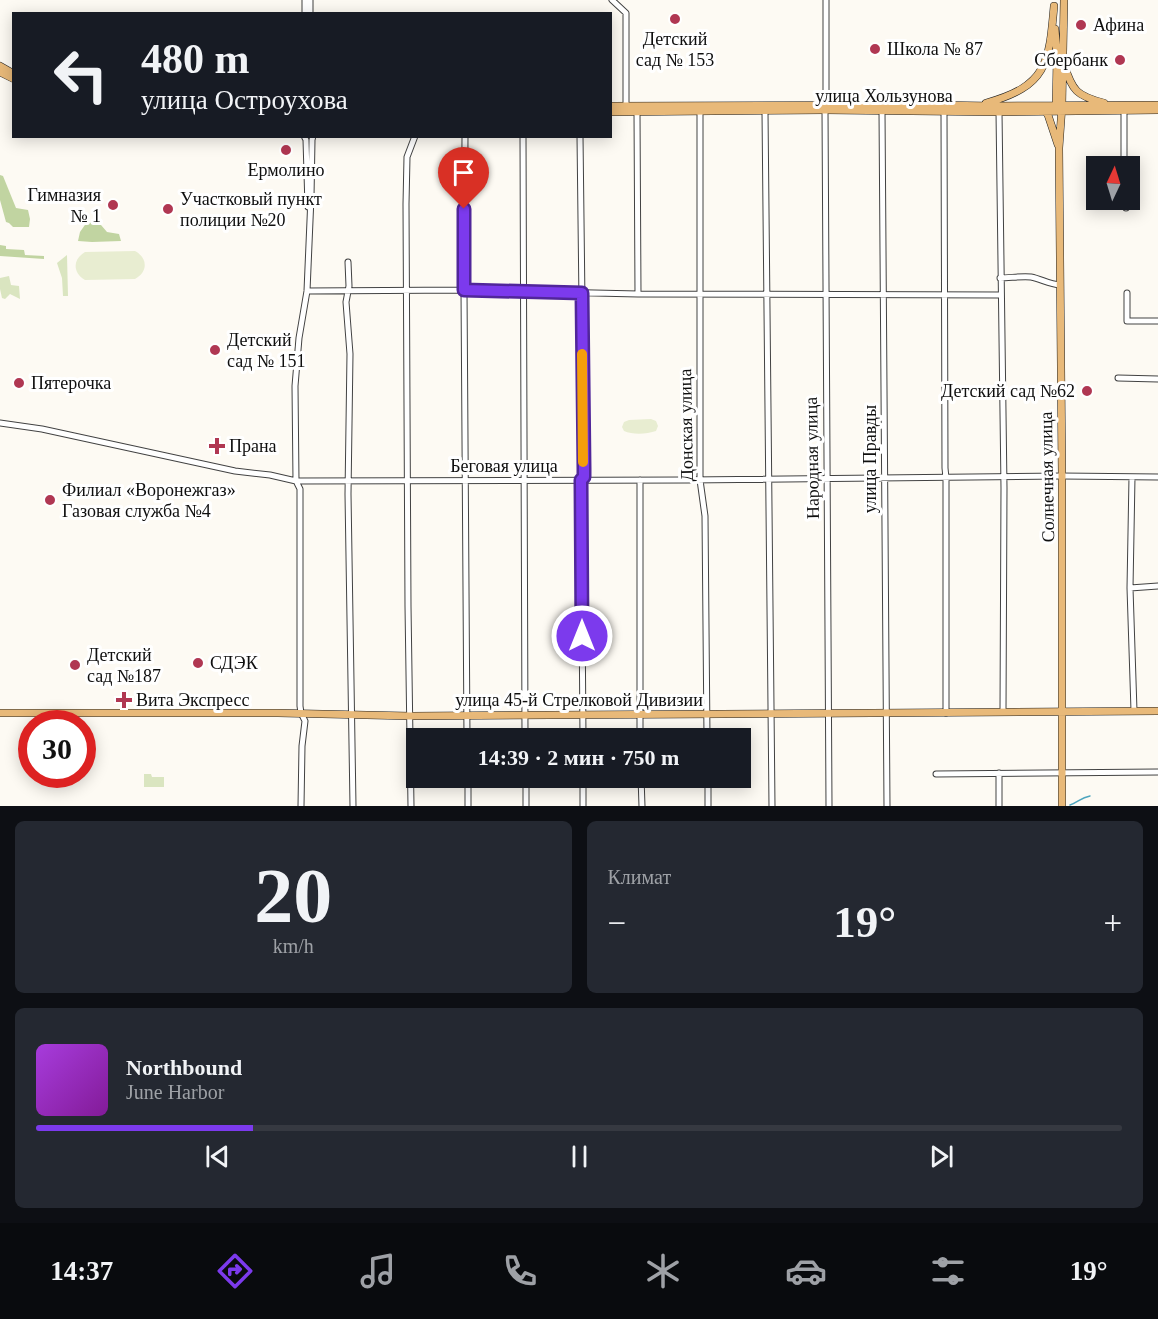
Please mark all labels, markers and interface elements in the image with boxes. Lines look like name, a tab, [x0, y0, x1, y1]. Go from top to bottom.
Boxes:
marker: Детский сад № 153	[668, 12, 682, 26]
place label: Афина	[1093, 15, 1144, 35]
marker: Афина	[1074, 18, 1088, 32]
place label: Детский сад № 153	[636, 29, 714, 70]
icon: left	[42, 36, 120, 114]
text: 480 m	[141, 36, 250, 82]
place label: Школа № 87	[887, 39, 983, 59]
marker: Школа № 87	[868, 42, 882, 56]
place label: Сбербанк	[1034, 50, 1108, 70]
marker: Сбербанк	[1113, 53, 1127, 67]
text: улица Остроухова	[141, 85, 348, 115]
street label: улица Хользунова	[815, 86, 953, 106]
marker: Ермолино	[279, 143, 293, 157]
pin	[438, 147, 489, 209]
icon: arrive	[447, 156, 480, 189]
north arrow	[1086, 156, 1140, 210]
map controls	[1086, 156, 1140, 210]
place label: Ермолино	[247, 160, 325, 180]
place label: Гимназия № 1	[28, 185, 101, 226]
place label: Участковый пункт полиции №20	[180, 189, 322, 230]
marker: Гимназия № 1	[106, 198, 120, 212]
marker: Участковый пункт полиции №20	[161, 202, 175, 216]
place label: Детский сад № 151	[227, 330, 306, 371]
marker: Детский сад № 151	[208, 343, 222, 357]
street label: Донская улица	[675, 369, 697, 481]
place label: Пятерочка	[31, 373, 111, 393]
marker: Пятерочка	[12, 376, 26, 390]
place label: Детский сад №62	[941, 381, 1075, 401]
marker: Детский сад №62	[1080, 384, 1094, 398]
street label: Народная улица	[801, 397, 823, 519]
street label: улица Правды	[860, 405, 880, 513]
street label: Солнечная улица	[1036, 411, 1058, 543]
place label: Прана	[229, 436, 277, 456]
marker: Прана	[210, 439, 224, 453]
street label: Беговая улица	[450, 456, 558, 476]
place label: Филиал «Воронежгаз» Газовая служба №4	[62, 480, 236, 521]
marker: Филиал «Воронежгаз» Газовая служба №4	[43, 493, 57, 507]
position arrow	[550, 604, 614, 668]
place label: Детский сад №187	[87, 645, 161, 686]
place label: СДЭК	[210, 653, 259, 673]
marker: СДЭК	[191, 656, 205, 670]
marker: Детский сад №187	[68, 658, 82, 672]
place label: Вита Экспресс	[136, 690, 249, 710]
street label: улица 45-й Стрелковой Дивизии	[455, 690, 703, 710]
marker: Вита Экспресс	[117, 693, 131, 707]
speed limit sign: 30	[18, 710, 96, 788]
text: 14:39 · 2 мин · 750 m	[478, 745, 679, 770]
text: 20	[254, 852, 332, 939]
text: Климат	[608, 866, 671, 888]
text: 19°	[833, 897, 896, 947]
text: −	[608, 905, 626, 941]
text: +	[1103, 905, 1122, 941]
text: km/h	[273, 935, 314, 957]
text: Northbound	[126, 1055, 242, 1080]
text: June Harbor	[126, 1081, 224, 1103]
icon: previous	[201, 1140, 234, 1173]
icon: pause	[563, 1140, 596, 1173]
icon: next	[925, 1140, 958, 1173]
icon: directions	[214, 1250, 256, 1292]
icon: music	[357, 1250, 399, 1292]
icon: phone	[499, 1250, 541, 1292]
icon: climate	[642, 1250, 684, 1292]
icon: car	[785, 1250, 827, 1292]
icon: filters	[927, 1250, 969, 1292]
text: 14:37	[50, 1256, 113, 1286]
text: 19°	[1070, 1256, 1108, 1286]

